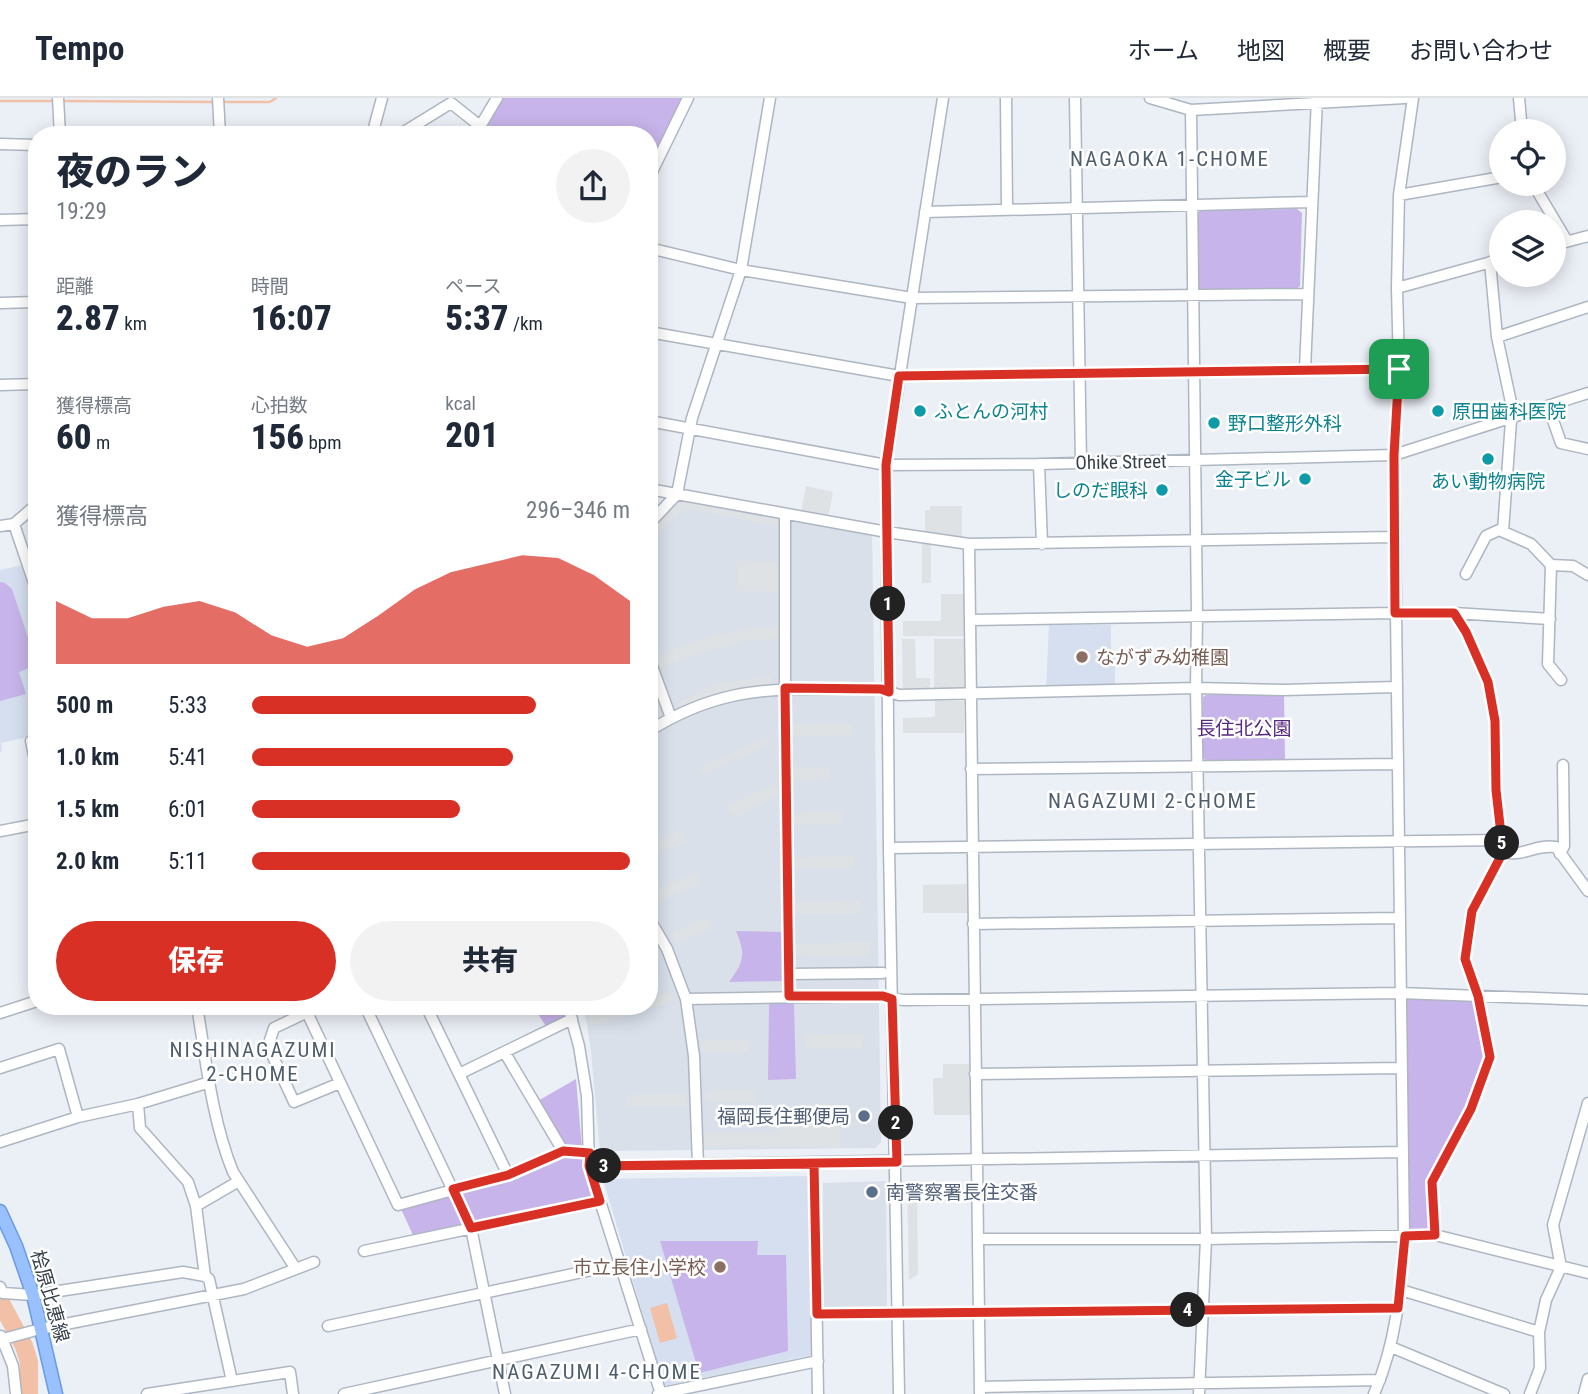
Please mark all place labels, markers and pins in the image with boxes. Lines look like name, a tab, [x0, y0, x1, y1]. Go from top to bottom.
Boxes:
pin	[1369, 339, 1429, 399]
place label: ふとんの河村	[934, 400, 1048, 423]
place label: 原田歯科医院	[1452, 400, 1566, 423]
marker: ふとんの河村	[912, 403, 928, 419]
marker: 原田歯科医院	[1430, 403, 1446, 419]
place label: 野口整形外科	[1228, 412, 1342, 435]
marker: 野口整形外科	[1206, 415, 1222, 431]
marker: あい動物病院	[1480, 451, 1496, 467]
place label: 金子ビル	[1215, 468, 1291, 491]
place label: あい動物病院	[1431, 470, 1545, 493]
marker: 金子ビル	[1297, 471, 1313, 487]
place label: しのだ眼科	[1053, 479, 1148, 502]
marker: しのだ眼科	[1154, 482, 1170, 498]
pin: 1	[870, 587, 906, 622]
place label: ながずみ幼稚園	[1096, 646, 1229, 669]
marker: ながずみ幼稚園	[1074, 649, 1090, 665]
pin: 5	[1484, 826, 1520, 860]
place label: 福岡長住郵便局	[717, 1105, 850, 1128]
pin: 2	[878, 1105, 914, 1140]
marker: 福岡長住郵便局	[856, 1108, 872, 1124]
pin: 3	[586, 1148, 622, 1184]
place label: 南警察署長住交番	[886, 1181, 1038, 1204]
marker: 南警察署長住交番	[864, 1184, 880, 1200]
place label: 市立長住小学校	[573, 1256, 706, 1279]
marker: 市立長住小学校	[712, 1259, 728, 1275]
pin: 4	[1170, 1292, 1206, 1328]

